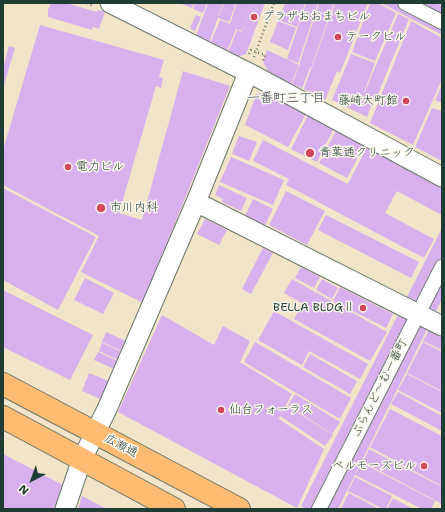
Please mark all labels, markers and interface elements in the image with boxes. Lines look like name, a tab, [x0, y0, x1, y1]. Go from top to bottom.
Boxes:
place label: プラザおおまちビル	[262, 10, 370, 24]
marker: プラザおおまちビル	[249, 12, 259, 22]
place label: テークビル	[346, 30, 406, 44]
marker: テークビル	[333, 32, 343, 42]
district label: 一番町三丁目	[247, 91, 325, 107]
place label: 藤崎大町館	[338, 94, 398, 108]
marker: 藤崎大町館	[401, 96, 411, 106]
place label: 青葉通クリニック	[319, 146, 415, 160]
marker: 青葉通クリニック	[304, 147, 316, 159]
place label: 電力ビル	[76, 160, 124, 174]
marker: 電力ビル	[63, 162, 73, 172]
place label: 市川内科	[110, 201, 158, 215]
marker: 市川内科	[95, 202, 107, 214]
place label: BELLA BLDGⅡ	[273, 301, 355, 315]
marker: BELLA BLDGⅡ	[358, 303, 368, 313]
street label: ぶらんど～む一番町	[349, 337, 411, 439]
place label: 仙台フォーラス	[229, 403, 313, 417]
marker: 仙台フォーラス	[216, 405, 226, 415]
street label: 広瀬通	[102, 431, 140, 461]
place label: ベルモーズビル	[332, 459, 416, 473]
north arrow	[12, 460, 52, 500]
marker: ベルモーズビル	[419, 461, 429, 471]
text: N	[16, 481, 32, 498]

